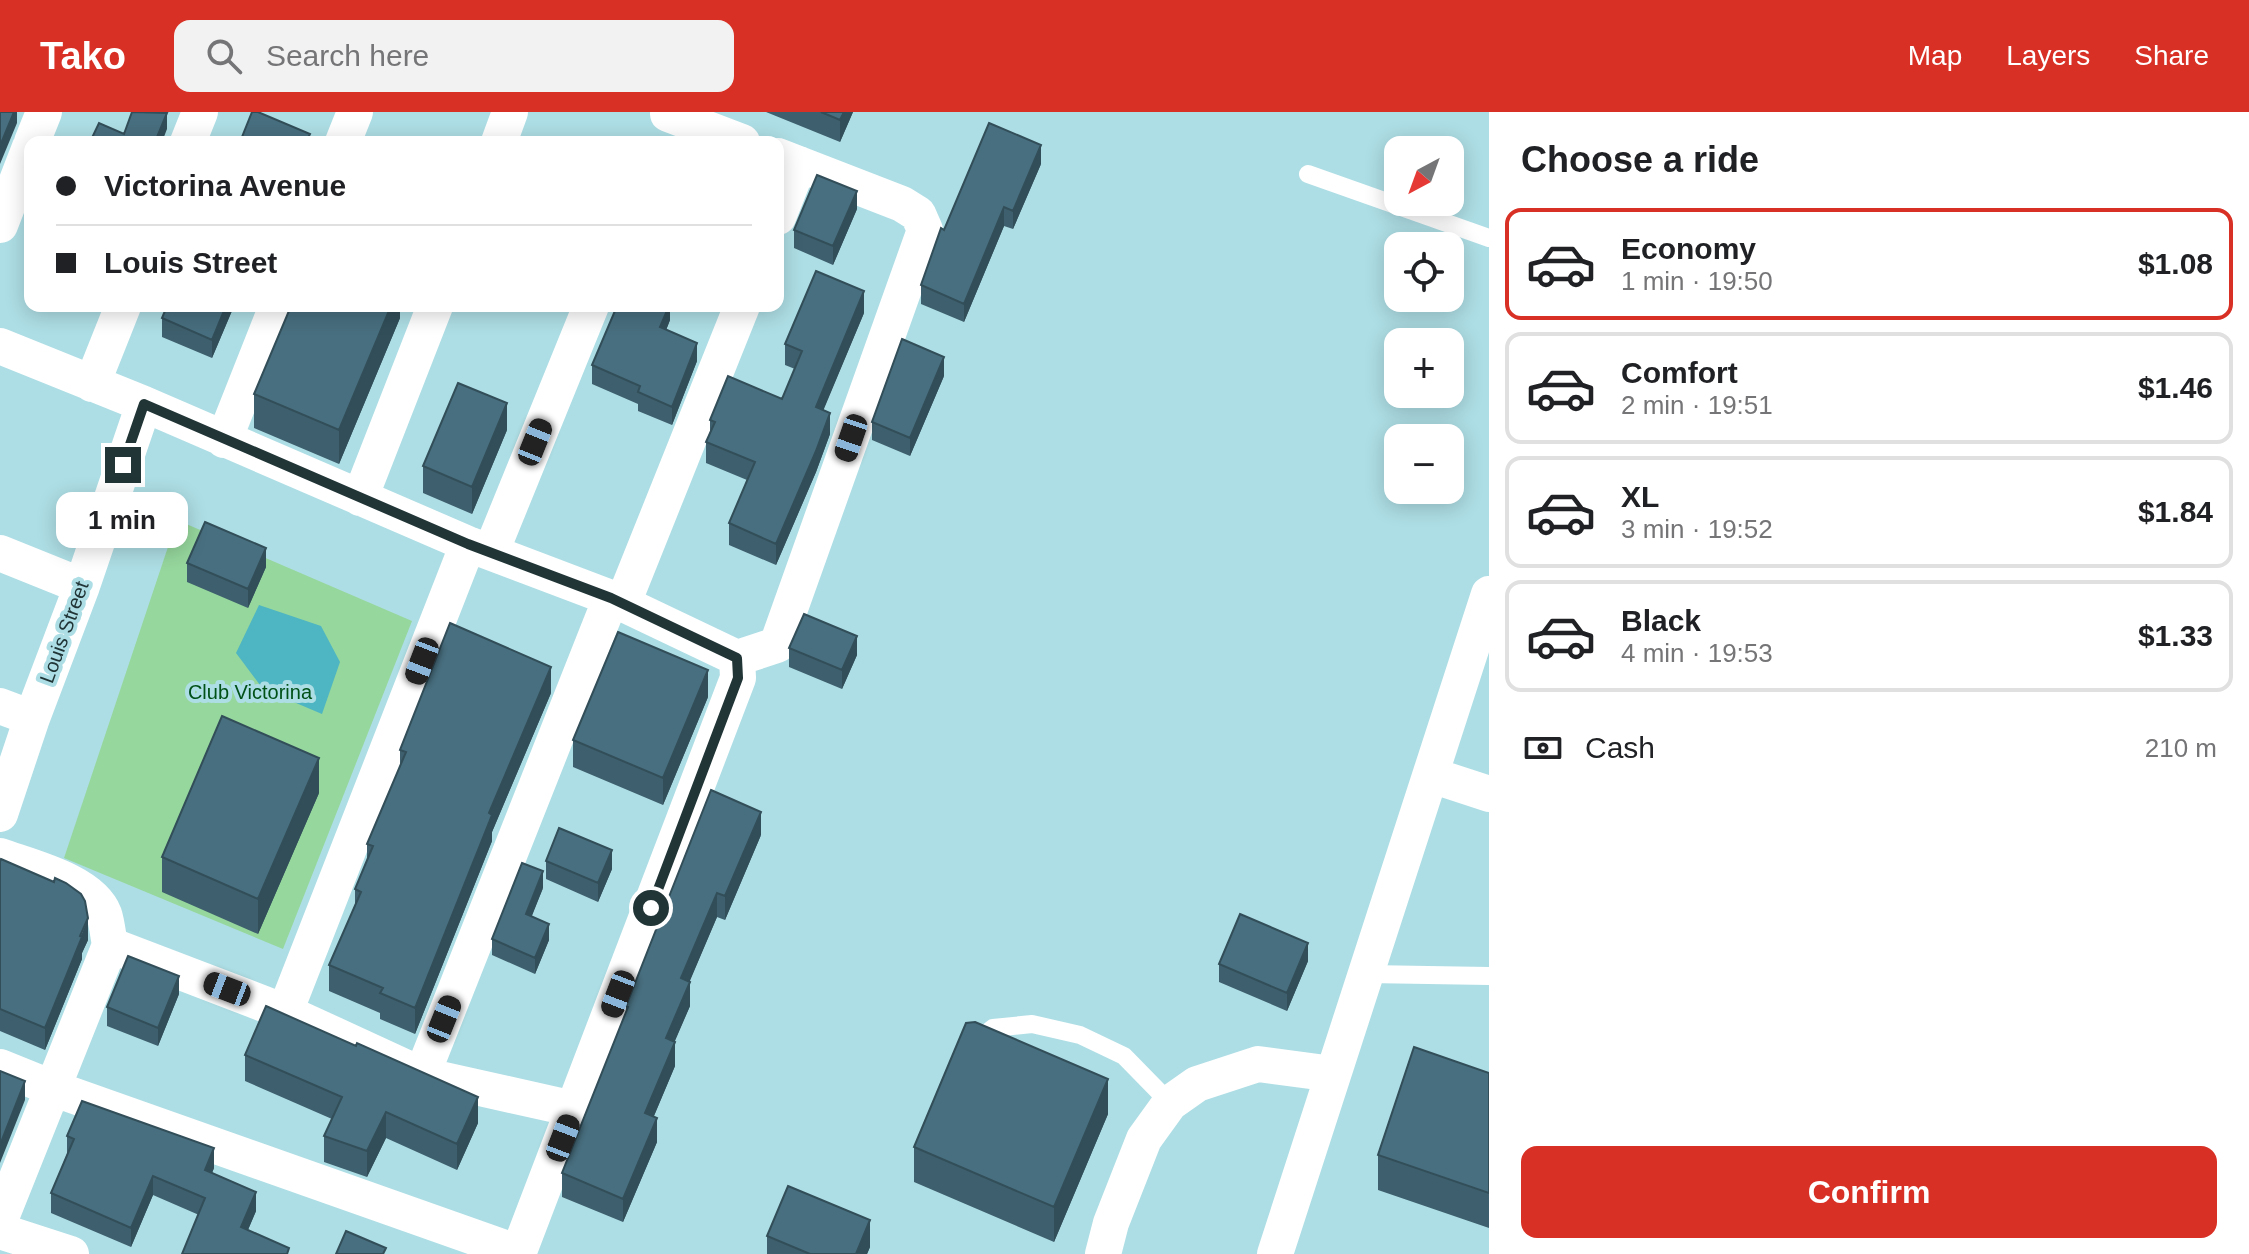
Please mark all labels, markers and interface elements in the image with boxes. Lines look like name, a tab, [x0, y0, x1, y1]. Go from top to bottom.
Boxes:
search box	[174, 20, 734, 92]
icon: search	[202, 34, 246, 78]
text: Tako	[40, 35, 126, 77]
text: Search here	[266, 39, 429, 72]
text: Map	[1908, 40, 1962, 71]
text: Layers	[2006, 40, 2090, 71]
text: Share	[2134, 40, 2209, 71]
north arrow	[1384, 136, 1464, 216]
map controls	[1384, 136, 1464, 504]
text: Choose a ride	[1521, 139, 1759, 180]
text: Victorina Avenue	[104, 169, 346, 202]
icon: car	[1525, 228, 1597, 300]
button: locate	[1384, 232, 1464, 312]
text: Economy	[1621, 232, 1756, 265]
text: Louis Street	[104, 246, 277, 279]
text: $1.08	[2138, 247, 2213, 280]
text: 1 min · 19:50	[1621, 266, 1773, 296]
button: +	[1384, 328, 1464, 408]
icon: car	[1525, 352, 1597, 424]
text: Comfort	[1621, 356, 1738, 389]
text: $1.46	[2138, 371, 2213, 404]
text: 2 min · 19:51	[1621, 390, 1773, 420]
car	[832, 411, 870, 465]
car	[515, 415, 555, 469]
button: −	[1384, 424, 1464, 504]
route end	[105, 447, 141, 483]
icon: car	[1525, 476, 1597, 548]
text: XL	[1621, 480, 1659, 513]
callout: 1 min	[57, 493, 189, 549]
text: $1.84	[2138, 495, 2213, 528]
text: 1 min	[88, 505, 156, 535]
text: 3 min · 19:52	[1621, 514, 1773, 544]
street label: Louis Street	[35, 578, 93, 686]
icon: car	[1525, 600, 1597, 672]
text: Black	[1621, 604, 1701, 637]
text: $1.33	[2138, 619, 2213, 652]
car	[402, 634, 442, 688]
text: 4 min · 19:53	[1621, 638, 1773, 668]
park label: Club Victorina	[188, 681, 313, 703]
icon: cash	[1521, 726, 1565, 770]
text: Cash	[1585, 731, 1655, 764]
text: 210 m	[2145, 733, 2217, 763]
route start	[633, 890, 669, 926]
car	[598, 967, 638, 1021]
car	[200, 969, 254, 1009]
car	[424, 992, 464, 1046]
car	[543, 1111, 583, 1165]
button: Confirm	[1521, 1146, 2217, 1238]

